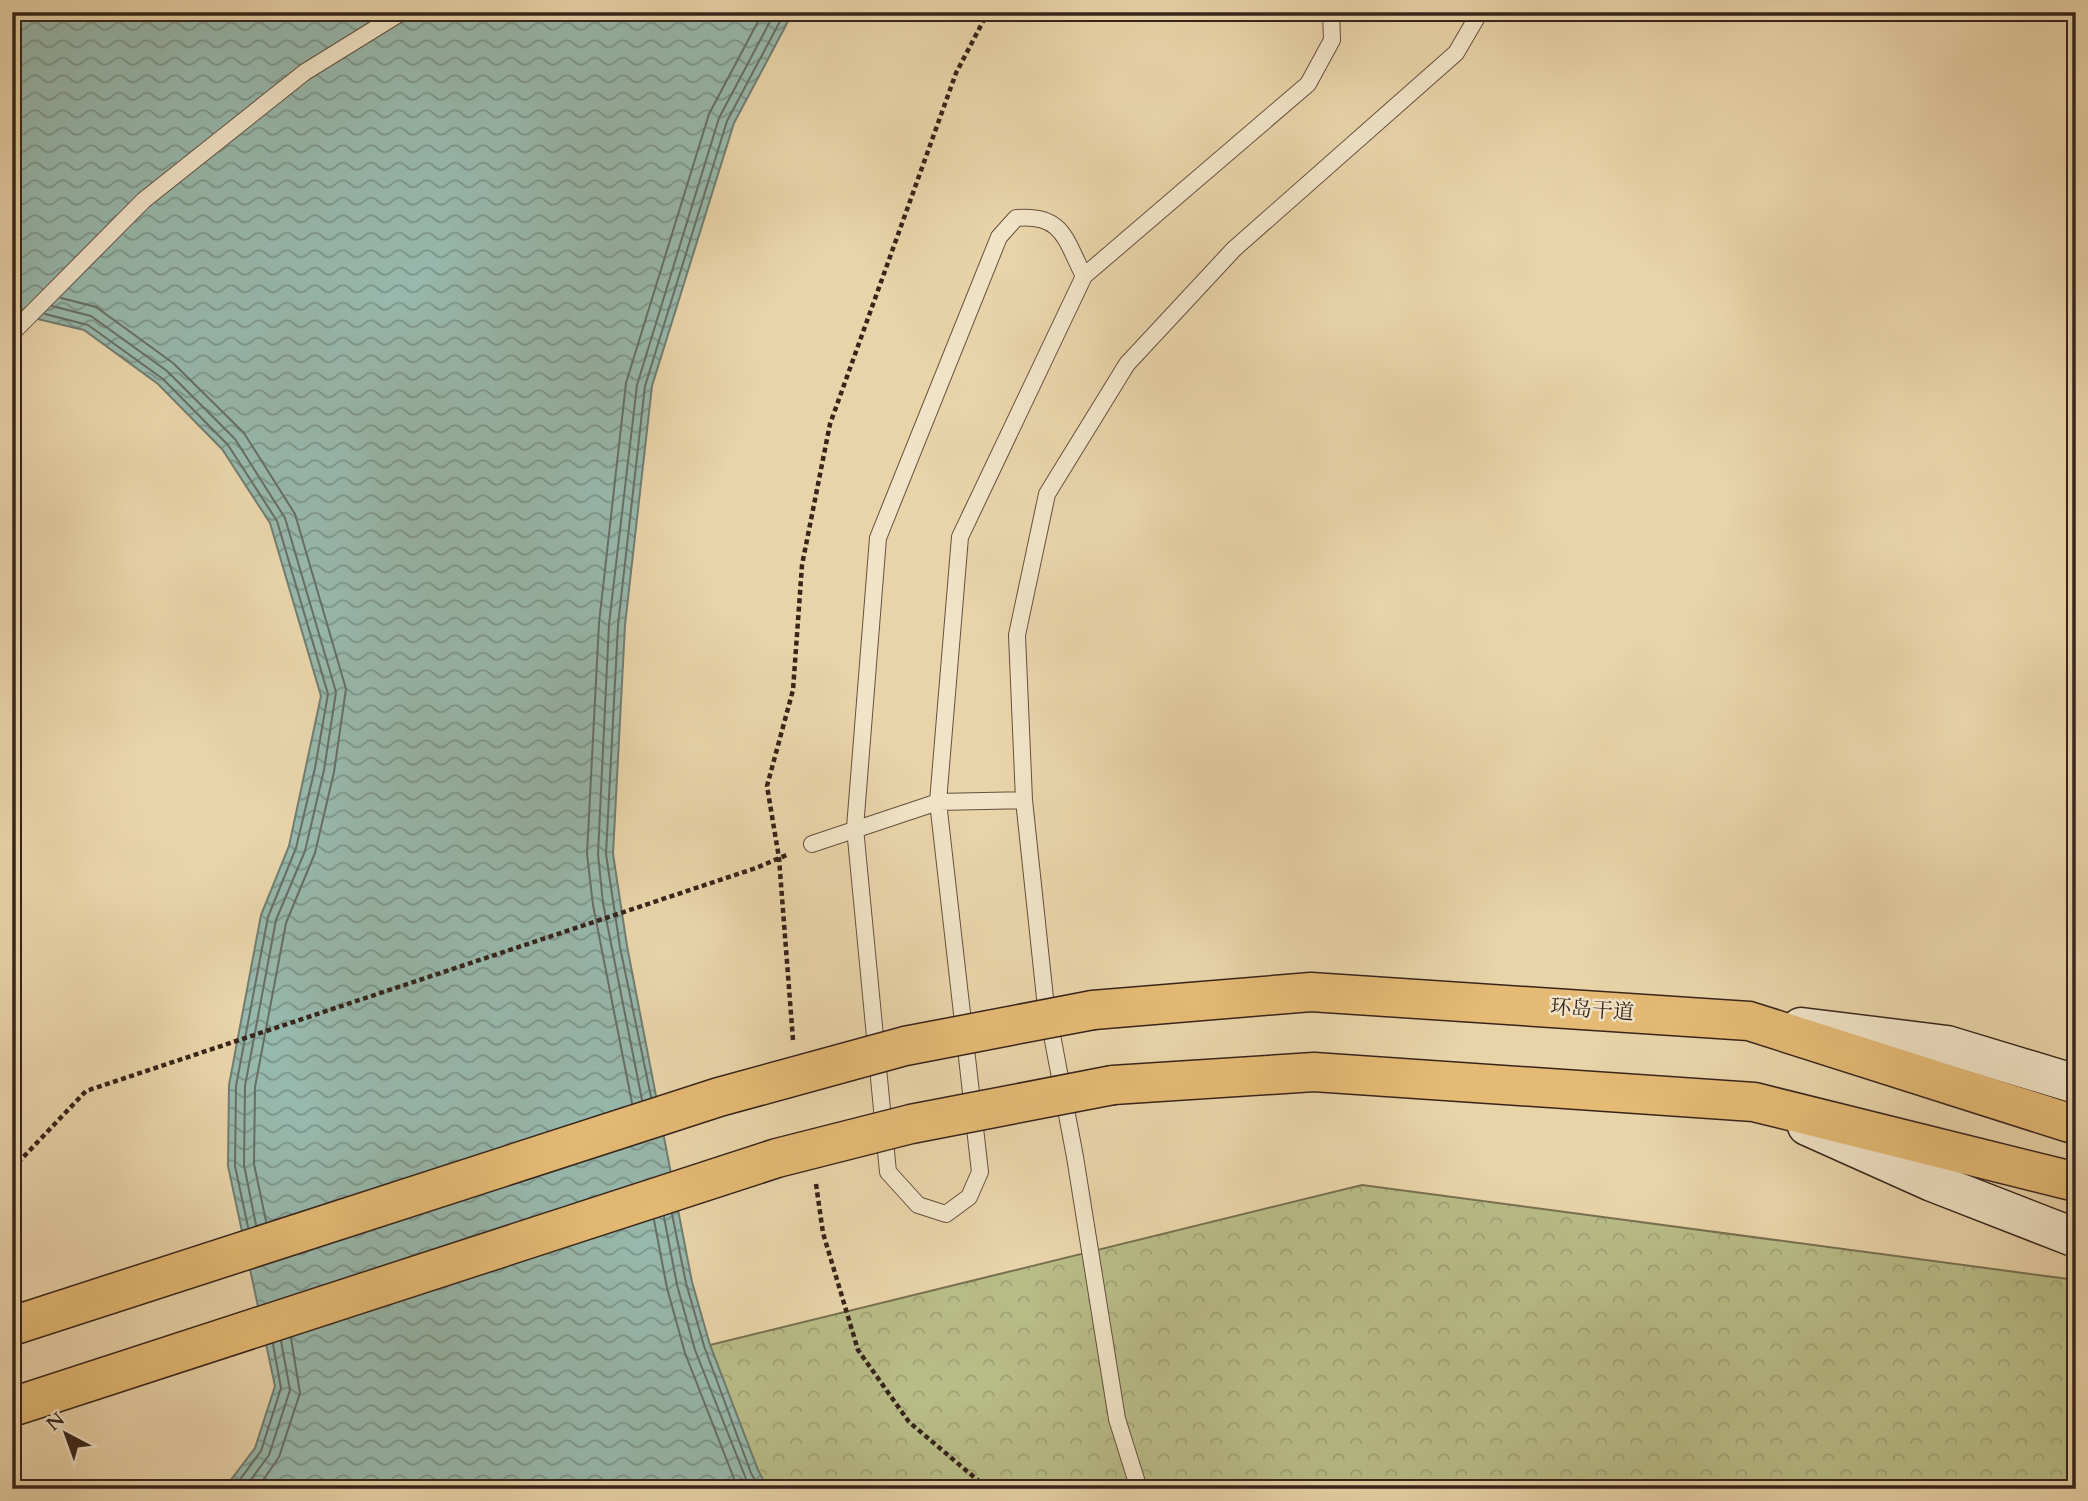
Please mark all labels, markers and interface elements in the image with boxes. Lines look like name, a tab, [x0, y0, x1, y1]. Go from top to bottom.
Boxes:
street label: 环岛干道	[1549, 993, 1635, 1027]
north arrow	[32, 1400, 102, 1470]
text: N	[41, 1406, 71, 1437]

